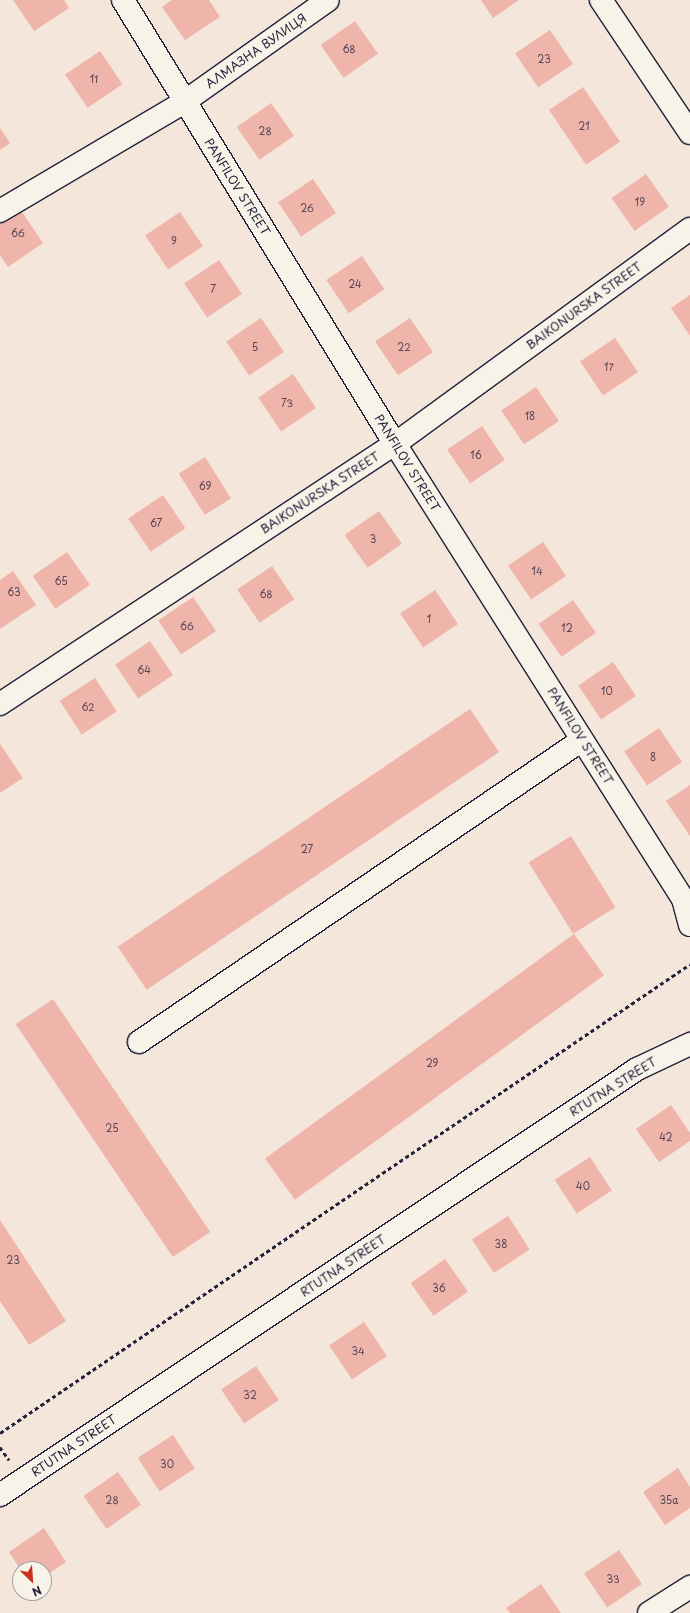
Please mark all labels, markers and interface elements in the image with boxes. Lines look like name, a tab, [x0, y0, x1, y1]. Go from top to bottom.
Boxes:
street label: АЛМАЗНА ВУЛИЦЯ	[203, 11, 309, 91]
house number: 68	[342, 43, 356, 55]
house number: 23	[537, 53, 551, 65]
house number: 11	[90, 73, 98, 85]
house number: 21	[578, 120, 590, 132]
house number: 28	[258, 125, 272, 137]
street label: PANFILOV STREET	[201, 136, 273, 238]
house number: 19	[635, 196, 645, 208]
house number: 26	[300, 202, 314, 214]
house number: 66	[11, 227, 25, 239]
house number: 9	[171, 235, 177, 247]
street label: BAIKONURSKA STREET	[522, 259, 646, 353]
house number: 24	[348, 278, 362, 290]
house number: 7	[210, 283, 216, 295]
house number: 5	[252, 341, 258, 353]
house number: 22	[397, 341, 411, 353]
house number: 17	[604, 361, 614, 373]
house number: 73	[281, 397, 293, 409]
house number: 18	[525, 410, 535, 422]
street label: PANFILOV STREET	[371, 412, 443, 514]
street label: BAIKONURSKA STREET	[257, 448, 383, 538]
house number: 16	[470, 449, 482, 461]
house number: 69	[199, 480, 211, 492]
house number: 67	[150, 517, 162, 529]
house number: 3	[370, 533, 376, 545]
house number: 14	[531, 565, 543, 577]
house number: 65	[54, 575, 68, 587]
house number: 63	[7, 586, 21, 598]
house number: 68	[259, 588, 273, 600]
house number: 1	[427, 613, 431, 625]
house number: 66	[180, 620, 194, 632]
house number: 12	[561, 622, 573, 634]
house number: 64	[137, 664, 151, 676]
street label: PANFILOV STREET	[544, 685, 616, 787]
house number: 10	[601, 685, 613, 697]
house number: 62	[81, 701, 95, 713]
house number: 8	[650, 751, 656, 763]
house number: 27	[301, 843, 313, 855]
street label: RTUTNA STREET	[566, 1054, 660, 1120]
house number: 29	[426, 1057, 438, 1069]
house number: 25	[105, 1122, 119, 1134]
house number: 42	[659, 1131, 673, 1143]
house number: 40	[576, 1180, 590, 1192]
street label: RTUTNA STREET	[297, 1231, 389, 1301]
house number: 38	[495, 1238, 507, 1250]
house number: 23	[6, 1254, 20, 1266]
house number: 36	[432, 1282, 446, 1294]
house number: 34	[351, 1345, 365, 1357]
house number: 32	[243, 1389, 257, 1401]
street label: RTUTNA STREET	[28, 1411, 120, 1481]
house number: 30	[160, 1458, 174, 1470]
house number: 28	[105, 1494, 119, 1506]
house number: 35а	[659, 1494, 679, 1506]
north arrow	[12, 1561, 52, 1601]
house number: 33	[606, 1573, 620, 1585]
text: N	[29, 1582, 44, 1601]

